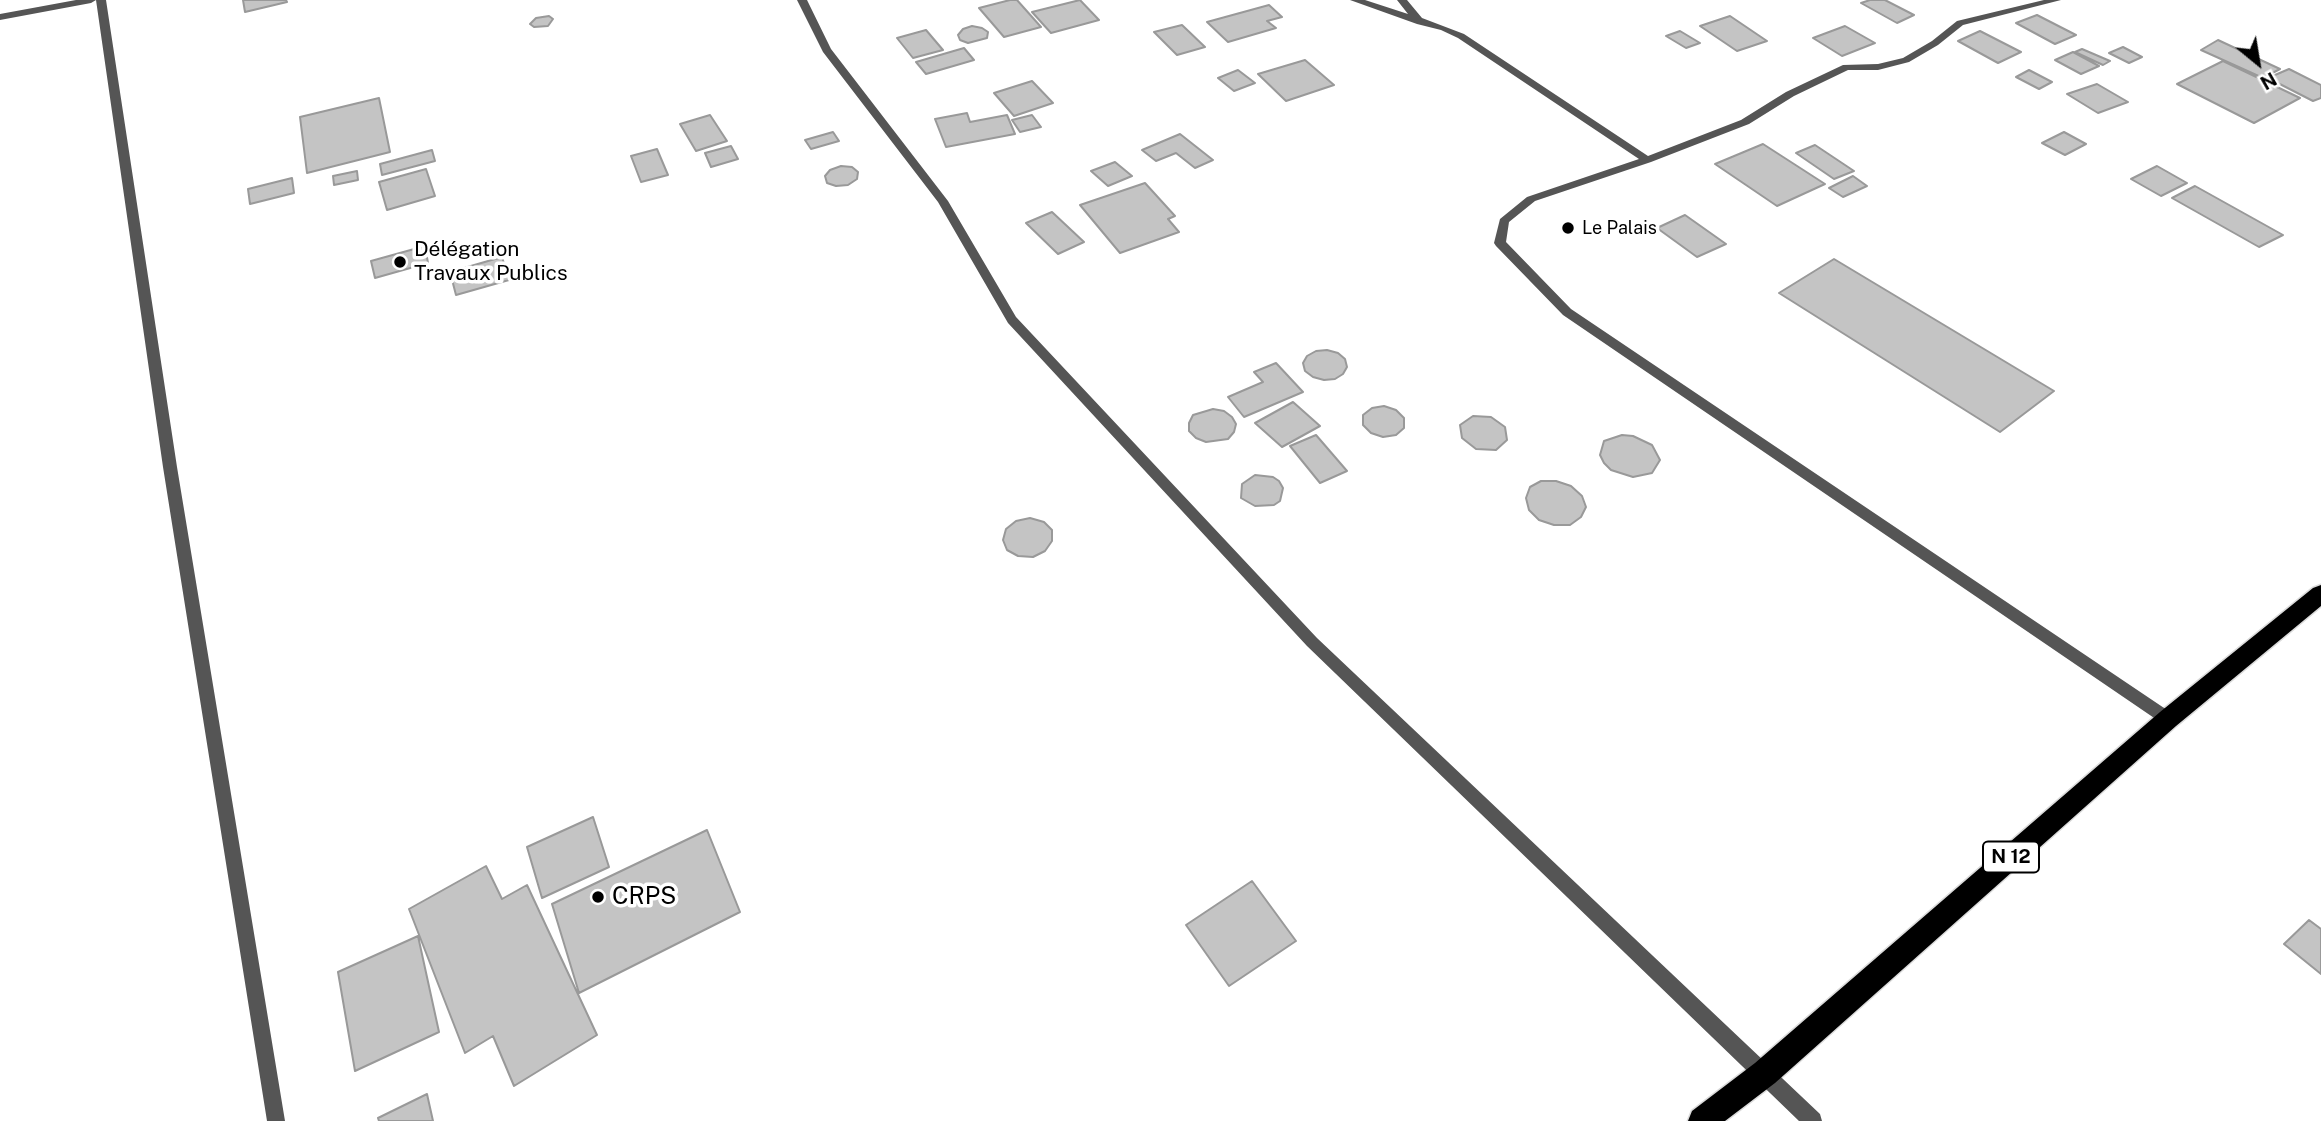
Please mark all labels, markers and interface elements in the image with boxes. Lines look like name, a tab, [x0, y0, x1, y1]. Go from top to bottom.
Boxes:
north arrow	[2223, 28, 2293, 98]
text: N	[2257, 68, 2280, 94]
place label: Le Palais	[1582, 217, 1657, 239]
marker: Le Palais	[1560, 220, 1576, 236]
place label: Délégation Travaux Publics	[414, 237, 568, 287]
marker: Délégation Travaux Publics	[392, 254, 408, 270]
road number: N 12	[1983, 842, 2039, 872]
place label: CRPS	[612, 883, 676, 911]
marker: CRPS	[590, 889, 606, 905]

